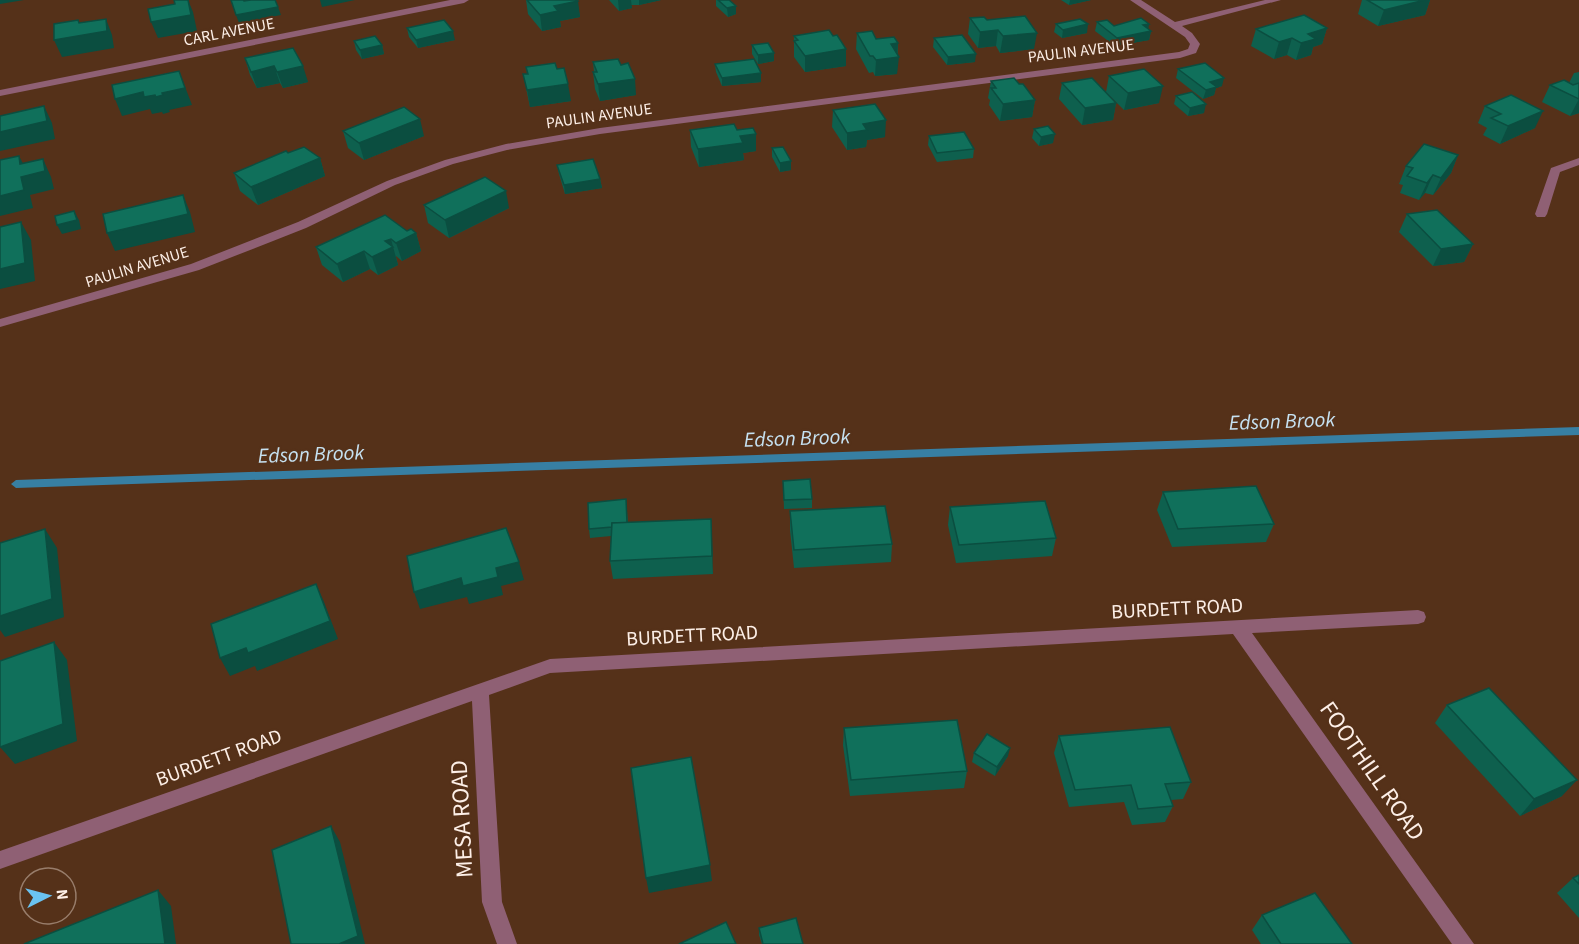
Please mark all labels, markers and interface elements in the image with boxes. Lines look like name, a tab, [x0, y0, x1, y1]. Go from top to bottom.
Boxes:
street label: CARL AVENUE	[182, 12, 276, 52]
street label: PAULIN AVENUE	[1027, 34, 1135, 68]
street label: PAULIN AVENUE	[545, 98, 653, 134]
street label: PAULIN AVENUE	[83, 241, 191, 293]
water label: Edson Brook	[1228, 404, 1337, 438]
water label: Edson Brook	[743, 421, 852, 455]
water label: Edson Brook	[257, 437, 366, 471]
street label: BURDETT ROAD	[1110, 592, 1244, 626]
street label: BURDETT ROAD	[625, 619, 759, 653]
street label: FOOTHILL ROAD	[1311, 694, 1433, 848]
street label: BURDETT ROAD	[152, 722, 286, 794]
street label: MESA ROAD	[441, 759, 483, 879]
north arrow	[18, 866, 78, 926]
text: N	[50, 888, 73, 901]

